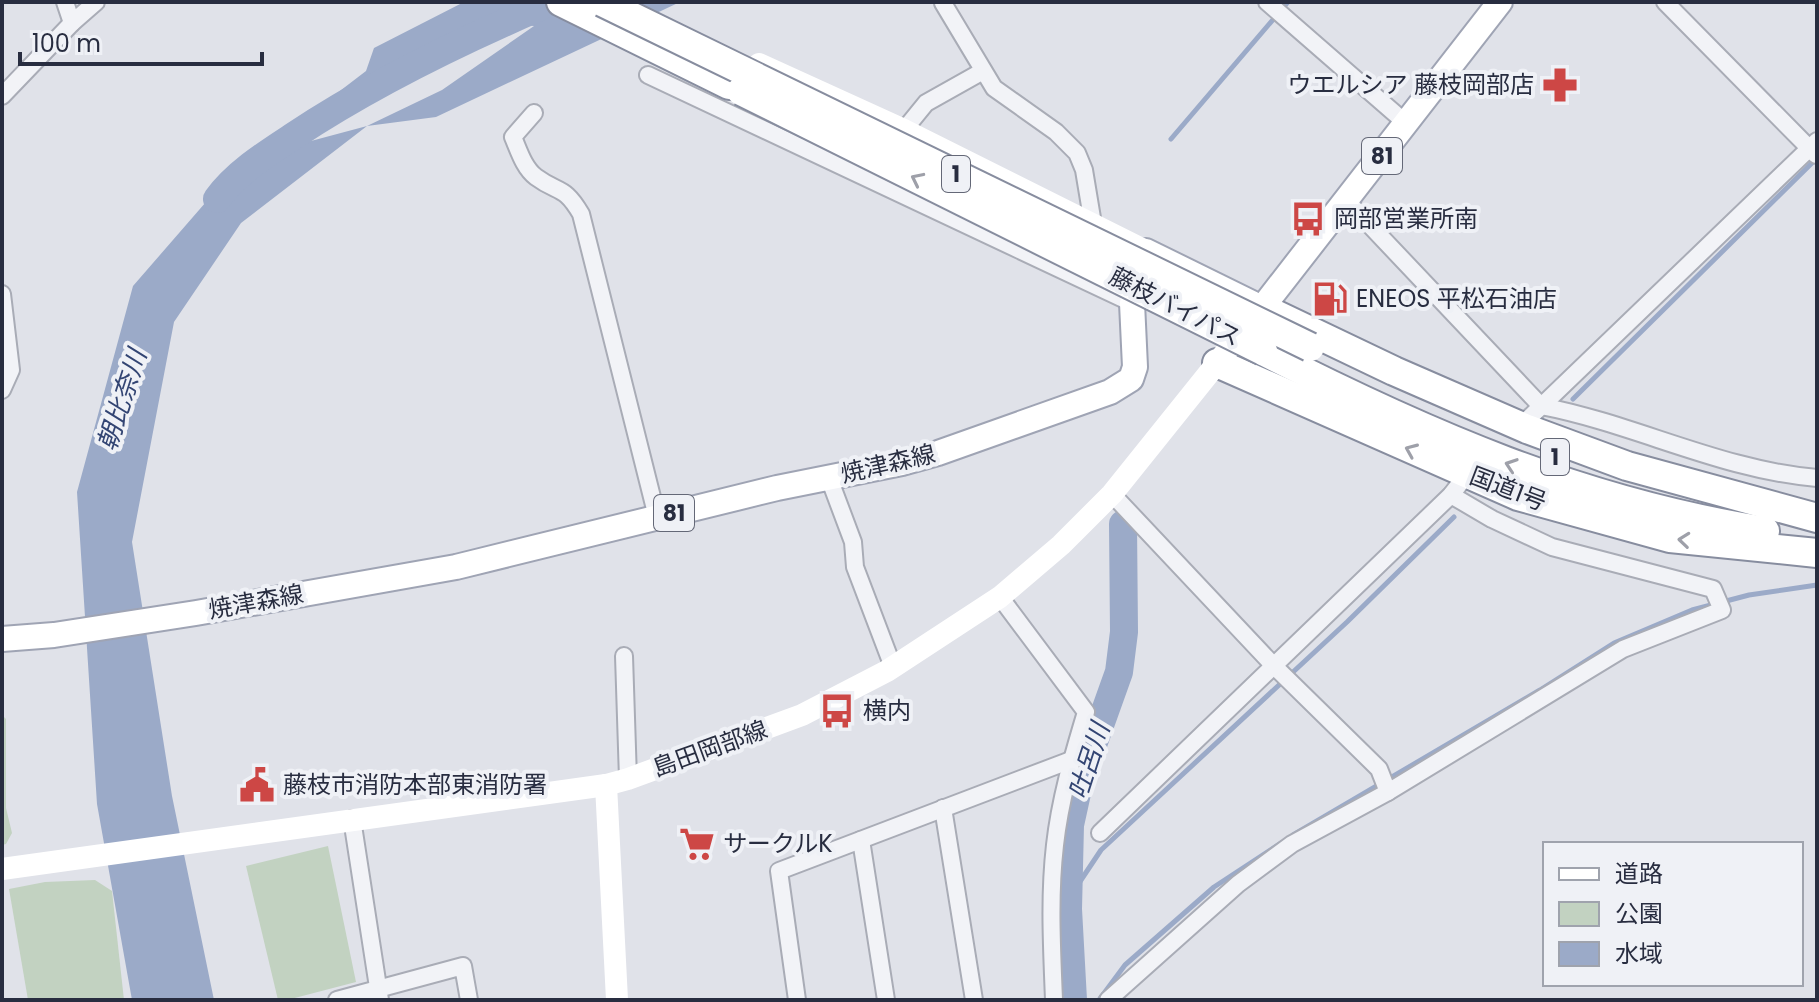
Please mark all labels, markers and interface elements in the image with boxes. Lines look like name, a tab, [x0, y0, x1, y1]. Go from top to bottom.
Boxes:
scale bar	[20, 16, 262, 66]
text: 100 m	[32, 27, 101, 60]
pharmacy icon: ウエルシア 藤枝岡部店	[1541, 66, 1579, 104]
place label: ウエルシア 藤枝岡部店	[1288, 68, 1534, 101]
road number: 81	[1362, 138, 1402, 174]
road number: 1	[942, 156, 970, 192]
one-way arrow	[911, 173, 926, 189]
bus stop icon: 岡部営業所南	[1289, 200, 1327, 238]
place label: 岡部営業所南	[1334, 202, 1478, 235]
street label: 藤枝バイパス	[1104, 259, 1247, 354]
fuel station icon: ENEOS 平松石油店	[1311, 280, 1349, 318]
place label: ENEOS 平松石油店	[1356, 282, 1557, 315]
water label: 朝比奈川	[89, 342, 156, 455]
street label: 焼津森線	[837, 437, 938, 490]
road number: 1	[1541, 439, 1569, 475]
one-way arrow	[1405, 443, 1419, 459]
one-way arrow	[1505, 458, 1519, 474]
street label: 国道1号	[1465, 459, 1551, 518]
road number: 81	[654, 495, 694, 531]
one-way arrow	[1677, 531, 1690, 548]
street label: 焼津森線	[206, 577, 306, 626]
bus stop icon: 横内	[818, 692, 856, 730]
place label: 横内	[863, 694, 911, 727]
street label: 島田岡部線	[648, 713, 772, 785]
water label: 吐呂川	[1060, 716, 1119, 804]
public building icon: 藤枝市消防本部東消防署	[238, 766, 276, 804]
place label: 藤枝市消防本部東消防署	[283, 768, 547, 801]
supermarket icon: サークルK	[678, 825, 716, 863]
place label: サークルK	[723, 827, 833, 860]
legend	[1543, 842, 1803, 986]
text: 道路	[1615, 857, 1663, 890]
text: 公園	[1615, 897, 1663, 930]
text: 水域	[1615, 937, 1663, 970]

